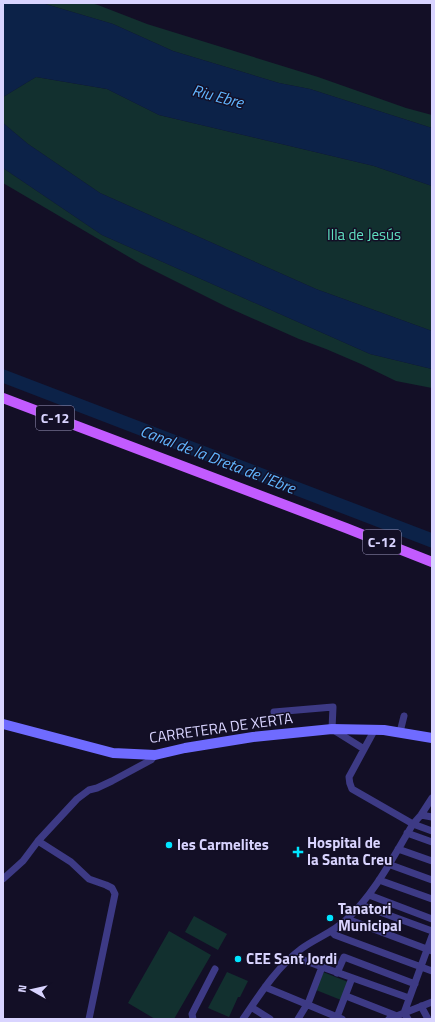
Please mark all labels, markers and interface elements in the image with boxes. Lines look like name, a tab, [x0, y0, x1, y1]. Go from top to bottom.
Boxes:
water label: Riu Ebre	[190, 78, 248, 115]
park label: Illa de Jesús	[327, 223, 401, 246]
road number: C-12	[36, 406, 74, 430]
water label: Canal de la Dreta de l'Ebre	[137, 418, 301, 500]
road number: C-12	[363, 530, 401, 554]
street label: CARRETERA DE XERTA	[148, 706, 294, 749]
place label: Hospital de la Santa Creu	[307, 831, 392, 871]
place label: les Carmelites	[177, 833, 269, 856]
marker: les Carmelites	[164, 840, 174, 850]
marker: Hospital de la Santa Creu	[292, 846, 304, 858]
place label: Tanatori Municipal	[338, 897, 402, 937]
marker: Tanatori Municipal	[325, 913, 335, 923]
place label: CEE Sant Jordi	[246, 947, 337, 970]
marker: CEE Sant Jordi	[233, 954, 243, 964]
north arrow	[12, 970, 52, 1010]
text: N	[14, 984, 31, 993]

